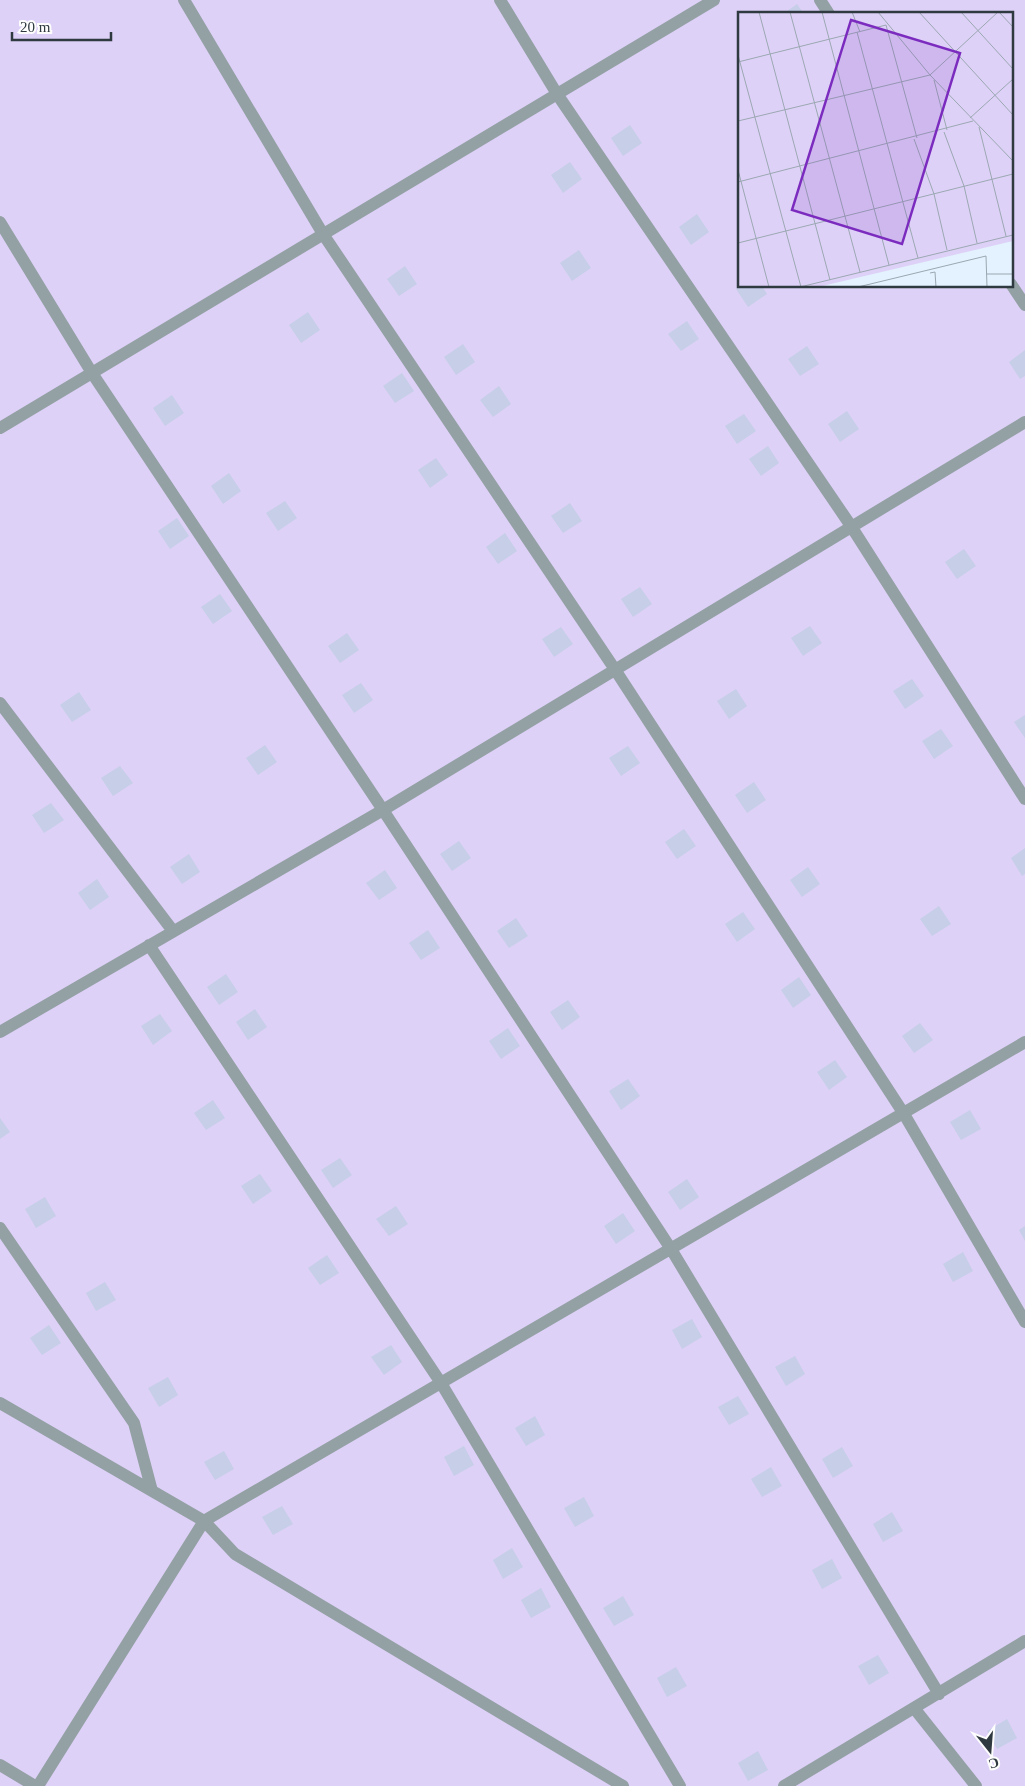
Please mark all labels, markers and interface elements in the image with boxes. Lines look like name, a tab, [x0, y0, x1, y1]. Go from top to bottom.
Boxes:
scale bar	[12, 10, 111, 42]
inset map	[738, 12, 1012, 288]
text: 20 m	[20, 19, 51, 35]
north arrow	[965, 1726, 1015, 1776]
text: С	[987, 1754, 1001, 1772]

